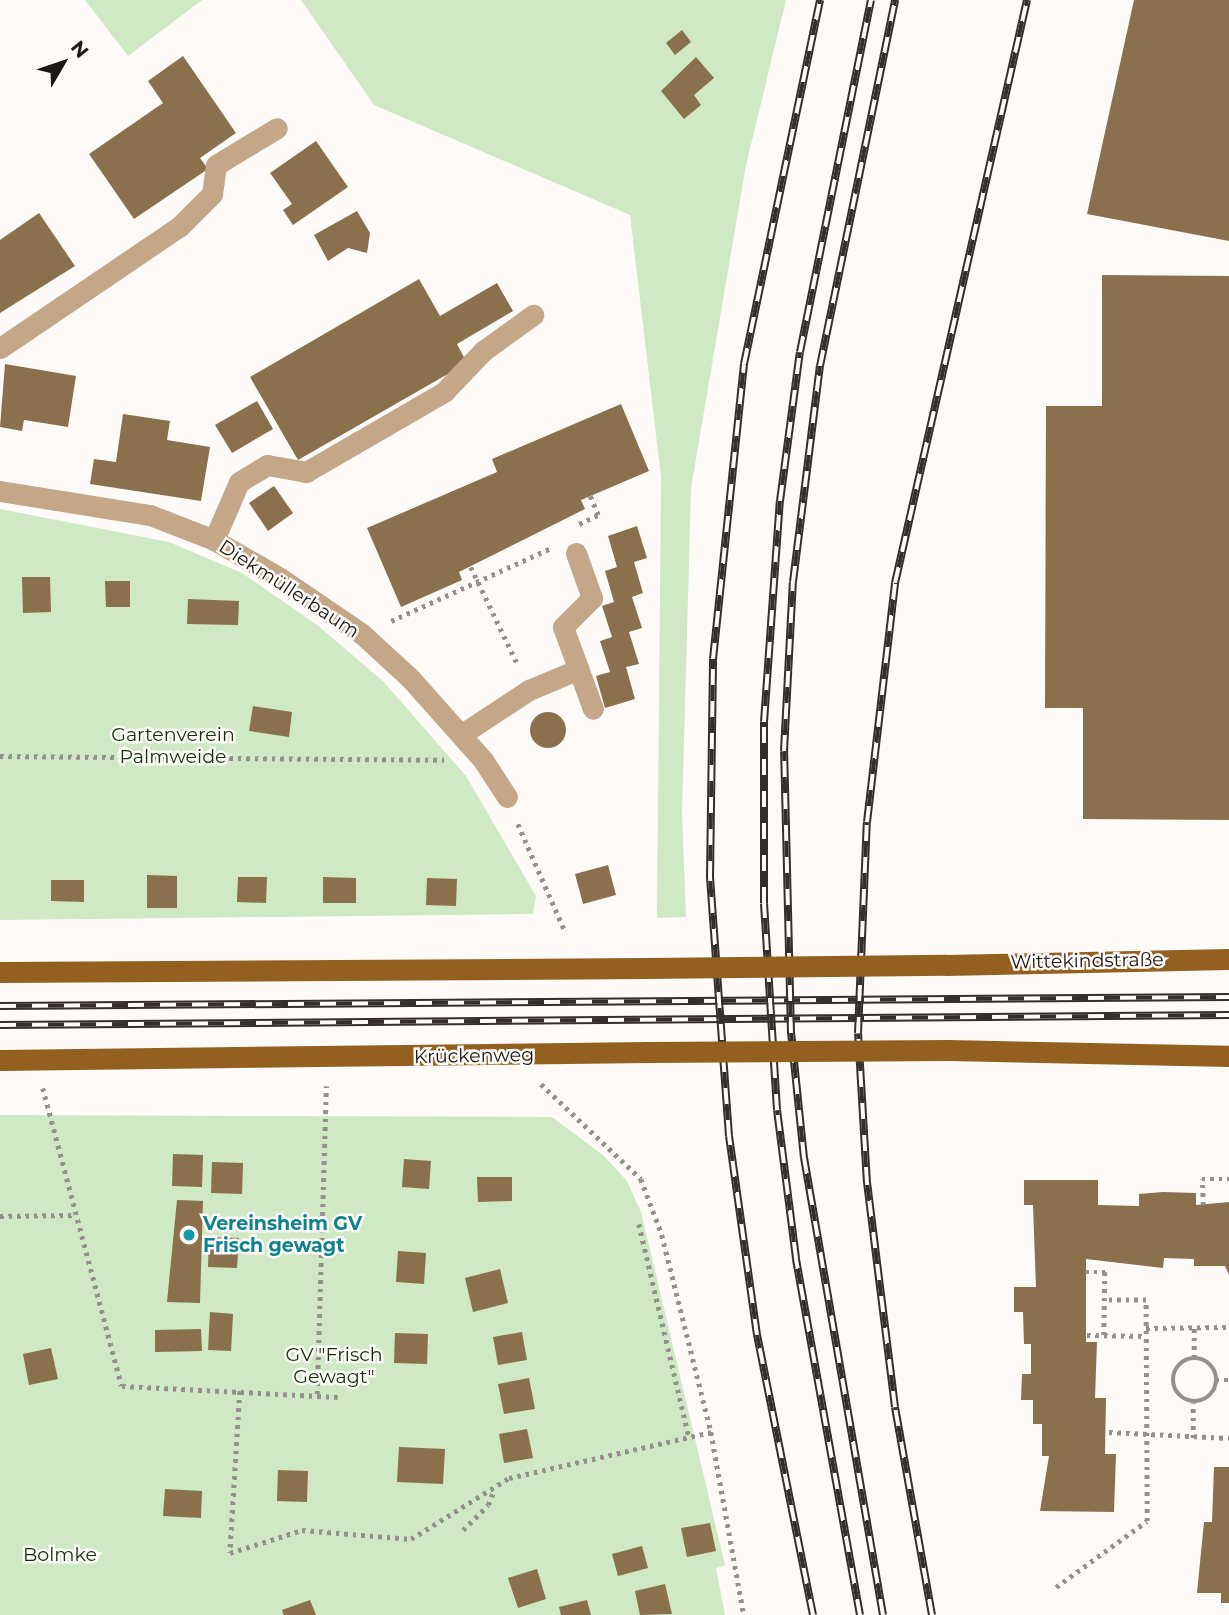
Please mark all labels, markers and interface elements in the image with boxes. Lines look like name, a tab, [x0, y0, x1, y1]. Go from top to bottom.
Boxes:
north arrow	[28, 28, 98, 98]
text: N	[66, 36, 93, 63]
street label: Diekmüllerbaum	[215, 535, 363, 643]
park label: Gartenverein Palmweide	[111, 724, 235, 768]
street label: Wittekindstraße	[1010, 948, 1164, 974]
street label: Krückenweg	[414, 1044, 534, 1068]
place label: Vereinsheim GV Frisch gewagt	[203, 1213, 362, 1257]
marker: Vereinsheim GV Frisch gewagt	[181, 1227, 197, 1243]
park label: GV "Frisch Gewagt"	[285, 1344, 383, 1388]
park label: Bolmke	[23, 1544, 97, 1566]

